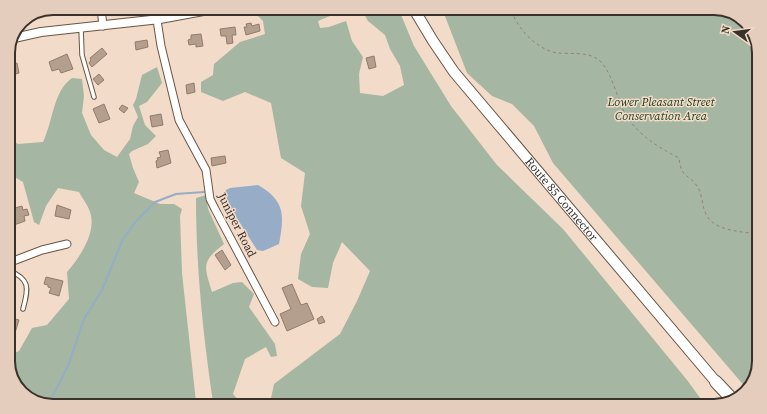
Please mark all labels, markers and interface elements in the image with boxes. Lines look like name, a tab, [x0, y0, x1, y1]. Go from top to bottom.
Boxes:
north arrow	[715, 12, 755, 52]
text: N	[718, 24, 734, 35]
park label: Lower Pleasant Street Conservation Area	[607, 94, 715, 124]
street label: Route 85 Connector	[521, 154, 602, 245]
street label: Juniper Road	[214, 189, 260, 260]

